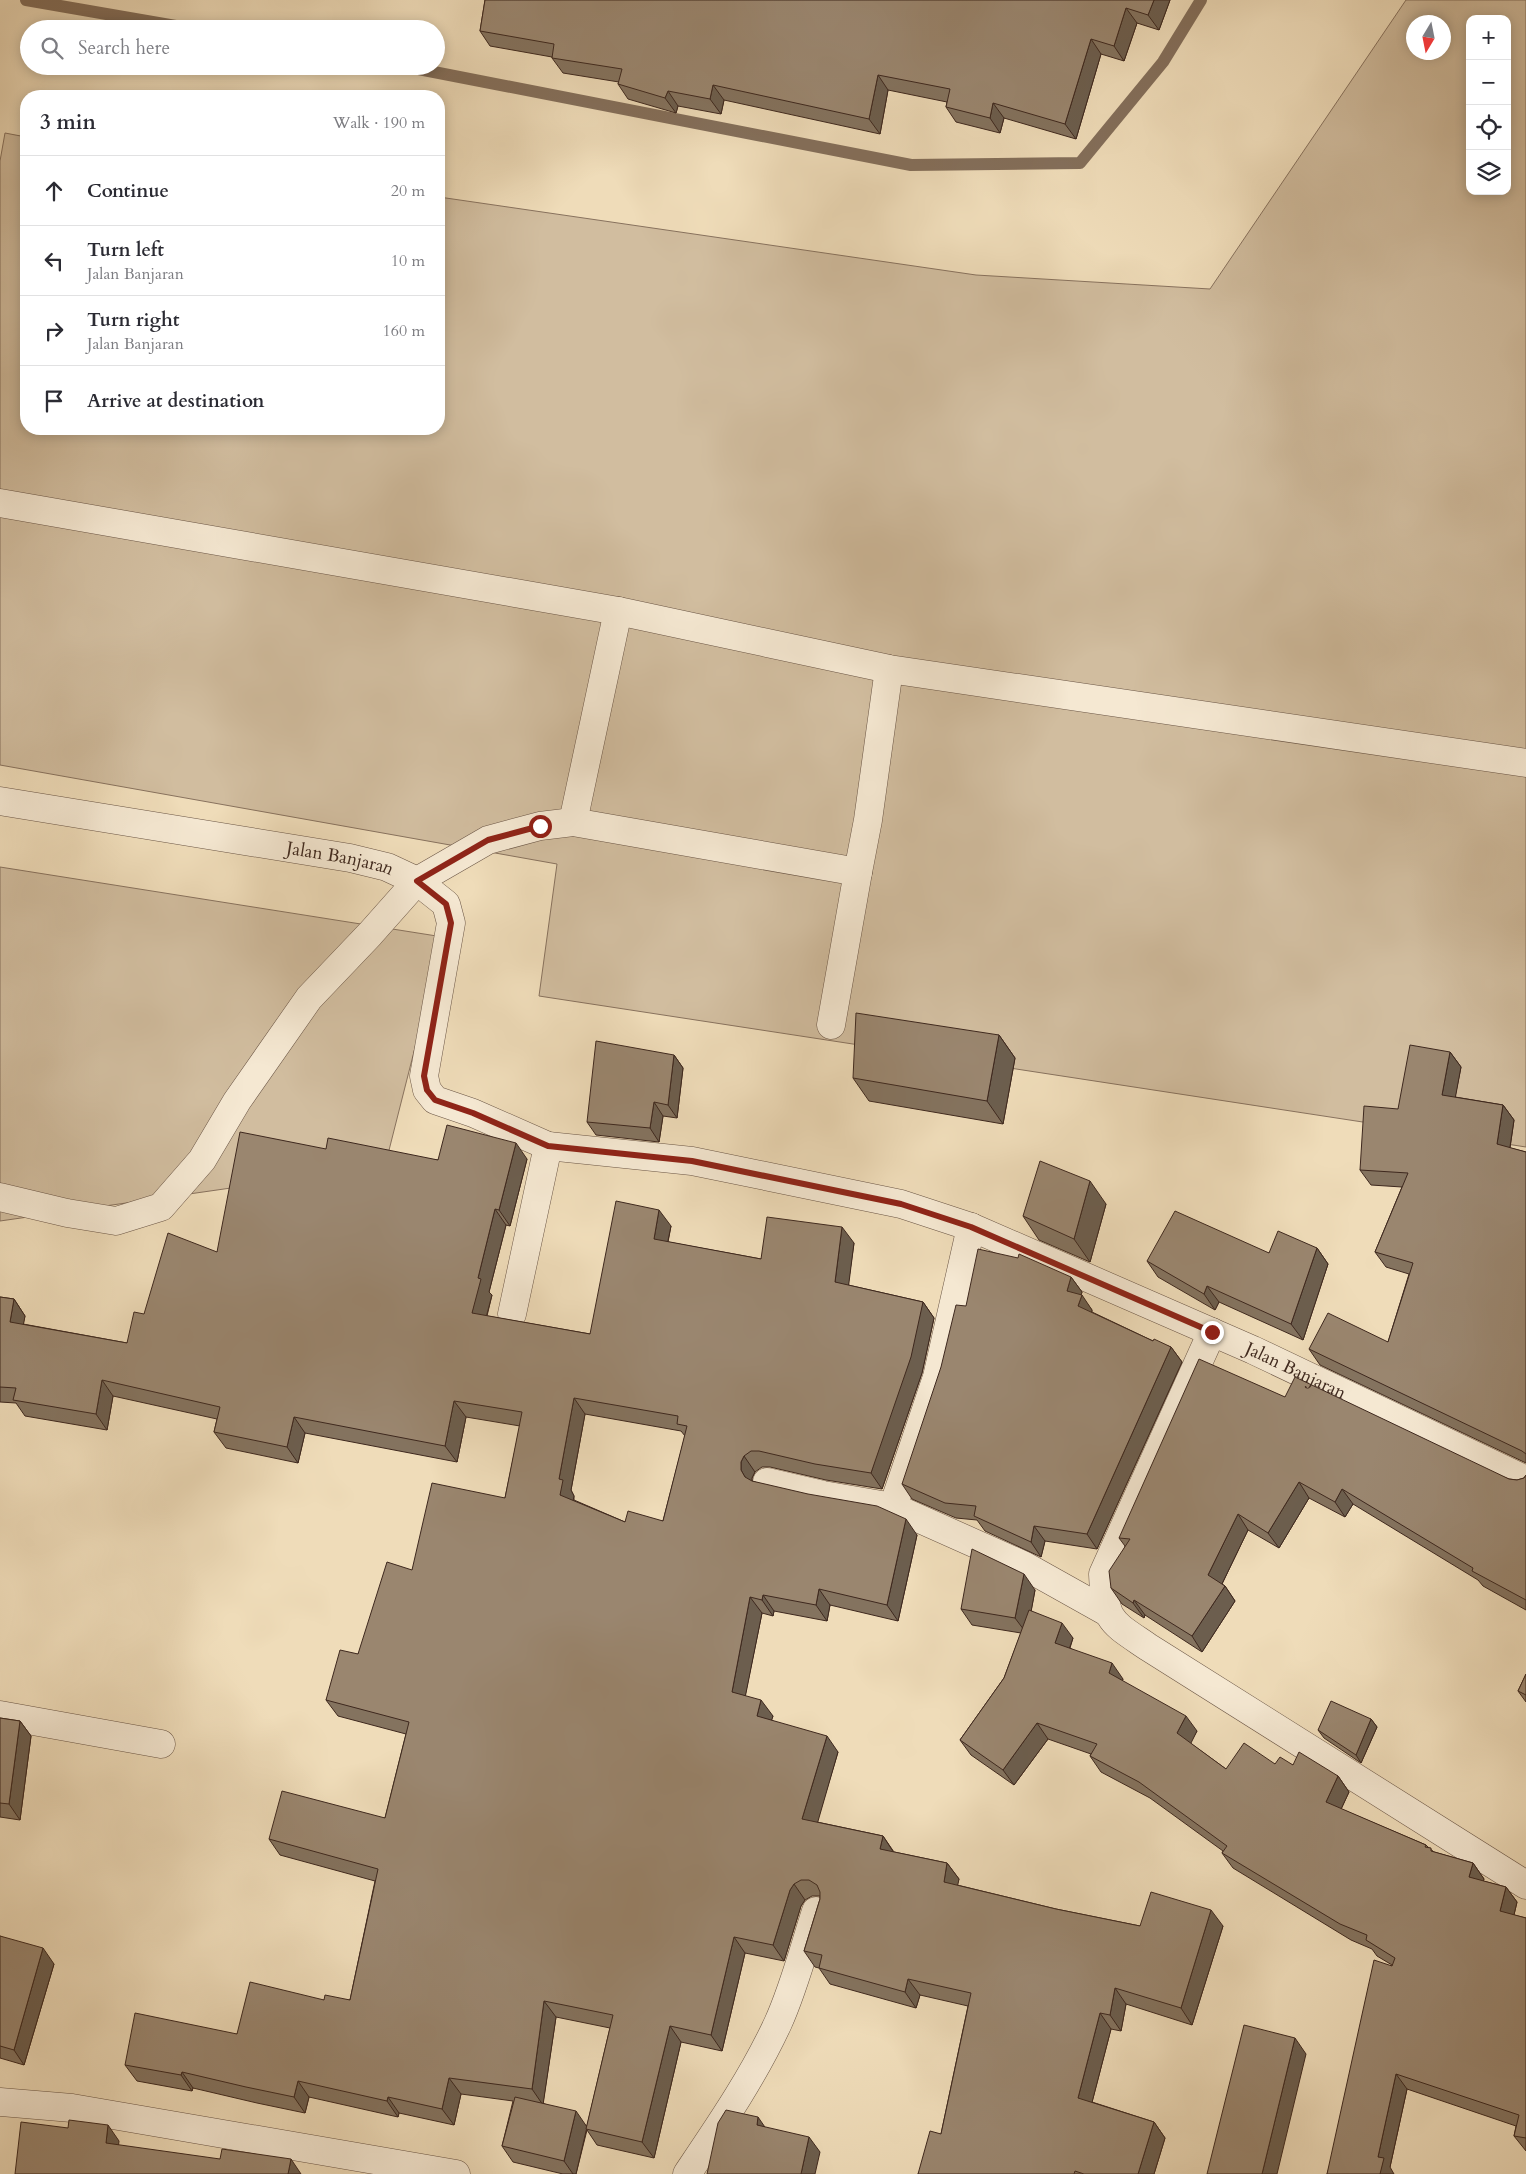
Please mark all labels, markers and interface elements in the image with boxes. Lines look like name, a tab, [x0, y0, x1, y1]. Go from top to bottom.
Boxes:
north arrow	[1406, 15, 1451, 60]
map controls	[1466, 15, 1511, 195]
button: +	[1466, 15, 1511, 60]
search box	[20, 20, 445, 75]
icon: search	[38, 34, 66, 62]
text: Search here	[78, 35, 170, 61]
button: −	[1466, 60, 1511, 105]
button: locate	[1466, 105, 1511, 150]
text: 3 min	[40, 108, 96, 137]
text: Walk · 190 m	[333, 112, 425, 134]
button: layers	[1466, 150, 1511, 195]
icon: ahead	[40, 177, 68, 205]
text: Continue	[87, 178, 169, 204]
text: 20 m	[391, 180, 425, 202]
text: Turn left	[87, 237, 164, 263]
icon: left	[40, 247, 68, 275]
text: 10 m	[391, 250, 425, 272]
text: Jalan Banjaran	[87, 263, 184, 285]
text: Turn right	[87, 307, 179, 333]
icon: right	[40, 317, 68, 345]
text: 160 m	[383, 320, 425, 342]
text: Jalan Banjaran	[87, 333, 184, 355]
icon: arrive	[40, 387, 68, 415]
text: Arrive at destination	[87, 388, 264, 414]
route start	[529, 815, 552, 838]
street label: Jalan Banjaran	[282, 835, 399, 882]
route end	[1201, 1321, 1224, 1344]
street label: Jalan Banjaran	[1239, 1335, 1351, 1406]

